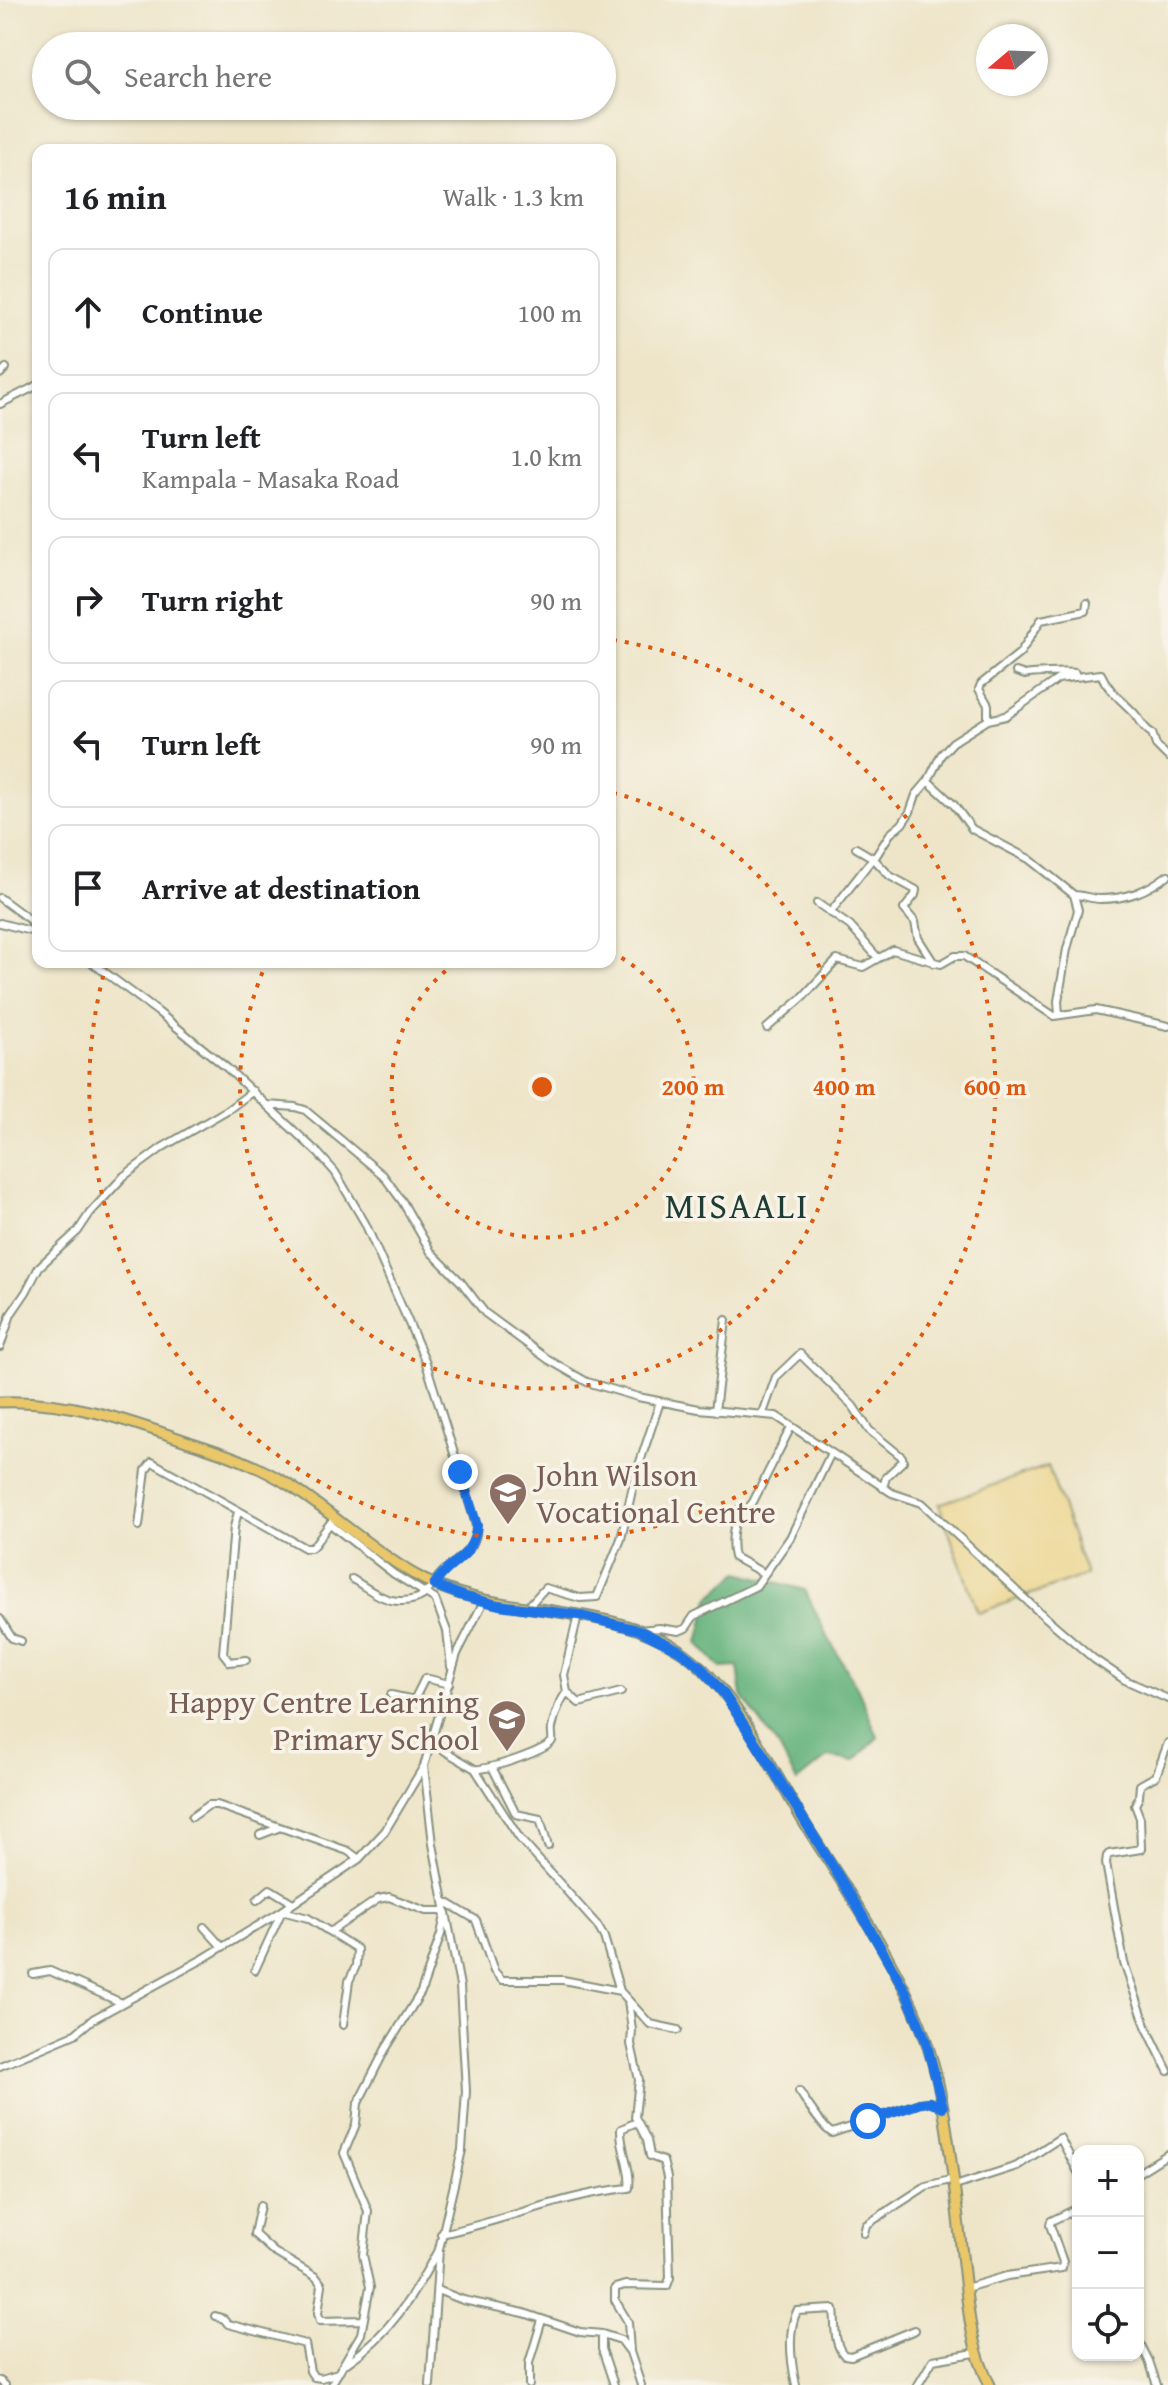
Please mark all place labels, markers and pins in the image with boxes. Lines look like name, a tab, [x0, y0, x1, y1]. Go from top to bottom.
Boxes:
centre of rings	[528, 1073, 556, 1101]
place label: John Wilson Vocational Centre	[532, 1451, 776, 1535]
school or university icon: John Wilson Vocational Centre	[487, 1471, 529, 1526]
place label: Happy Centre Learning Primary School	[169, 1678, 479, 1762]
school or university icon: Happy Centre Learning Primary School	[486, 1698, 528, 1753]

